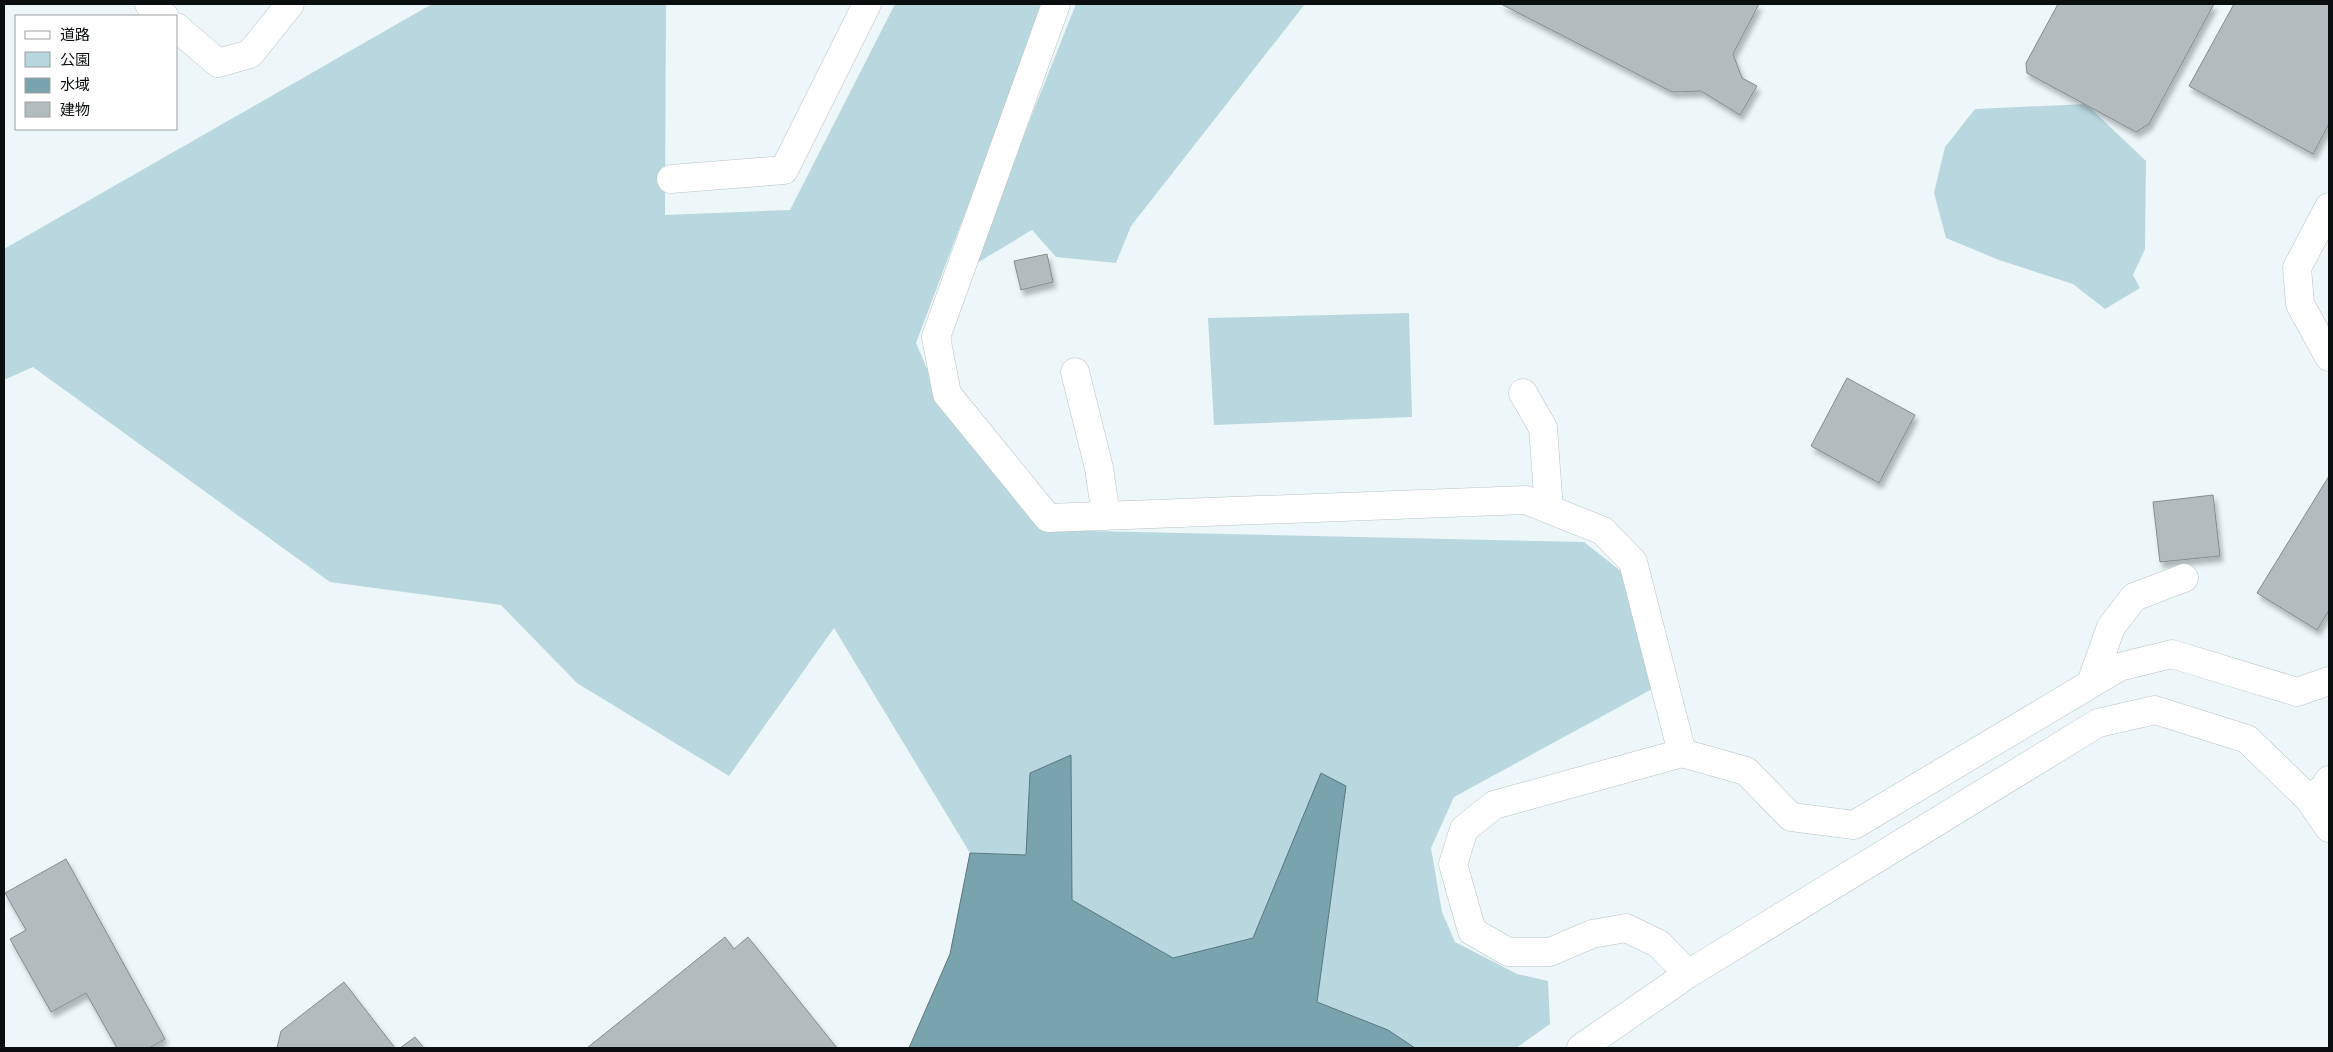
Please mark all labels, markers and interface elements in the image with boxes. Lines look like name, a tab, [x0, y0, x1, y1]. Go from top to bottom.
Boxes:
legend	[15, 15, 178, 130]
text: 道路	[60, 26, 90, 44]
text: 公園	[60, 51, 90, 69]
text: 水域	[60, 76, 90, 94]
text: 建物	[60, 101, 90, 119]

